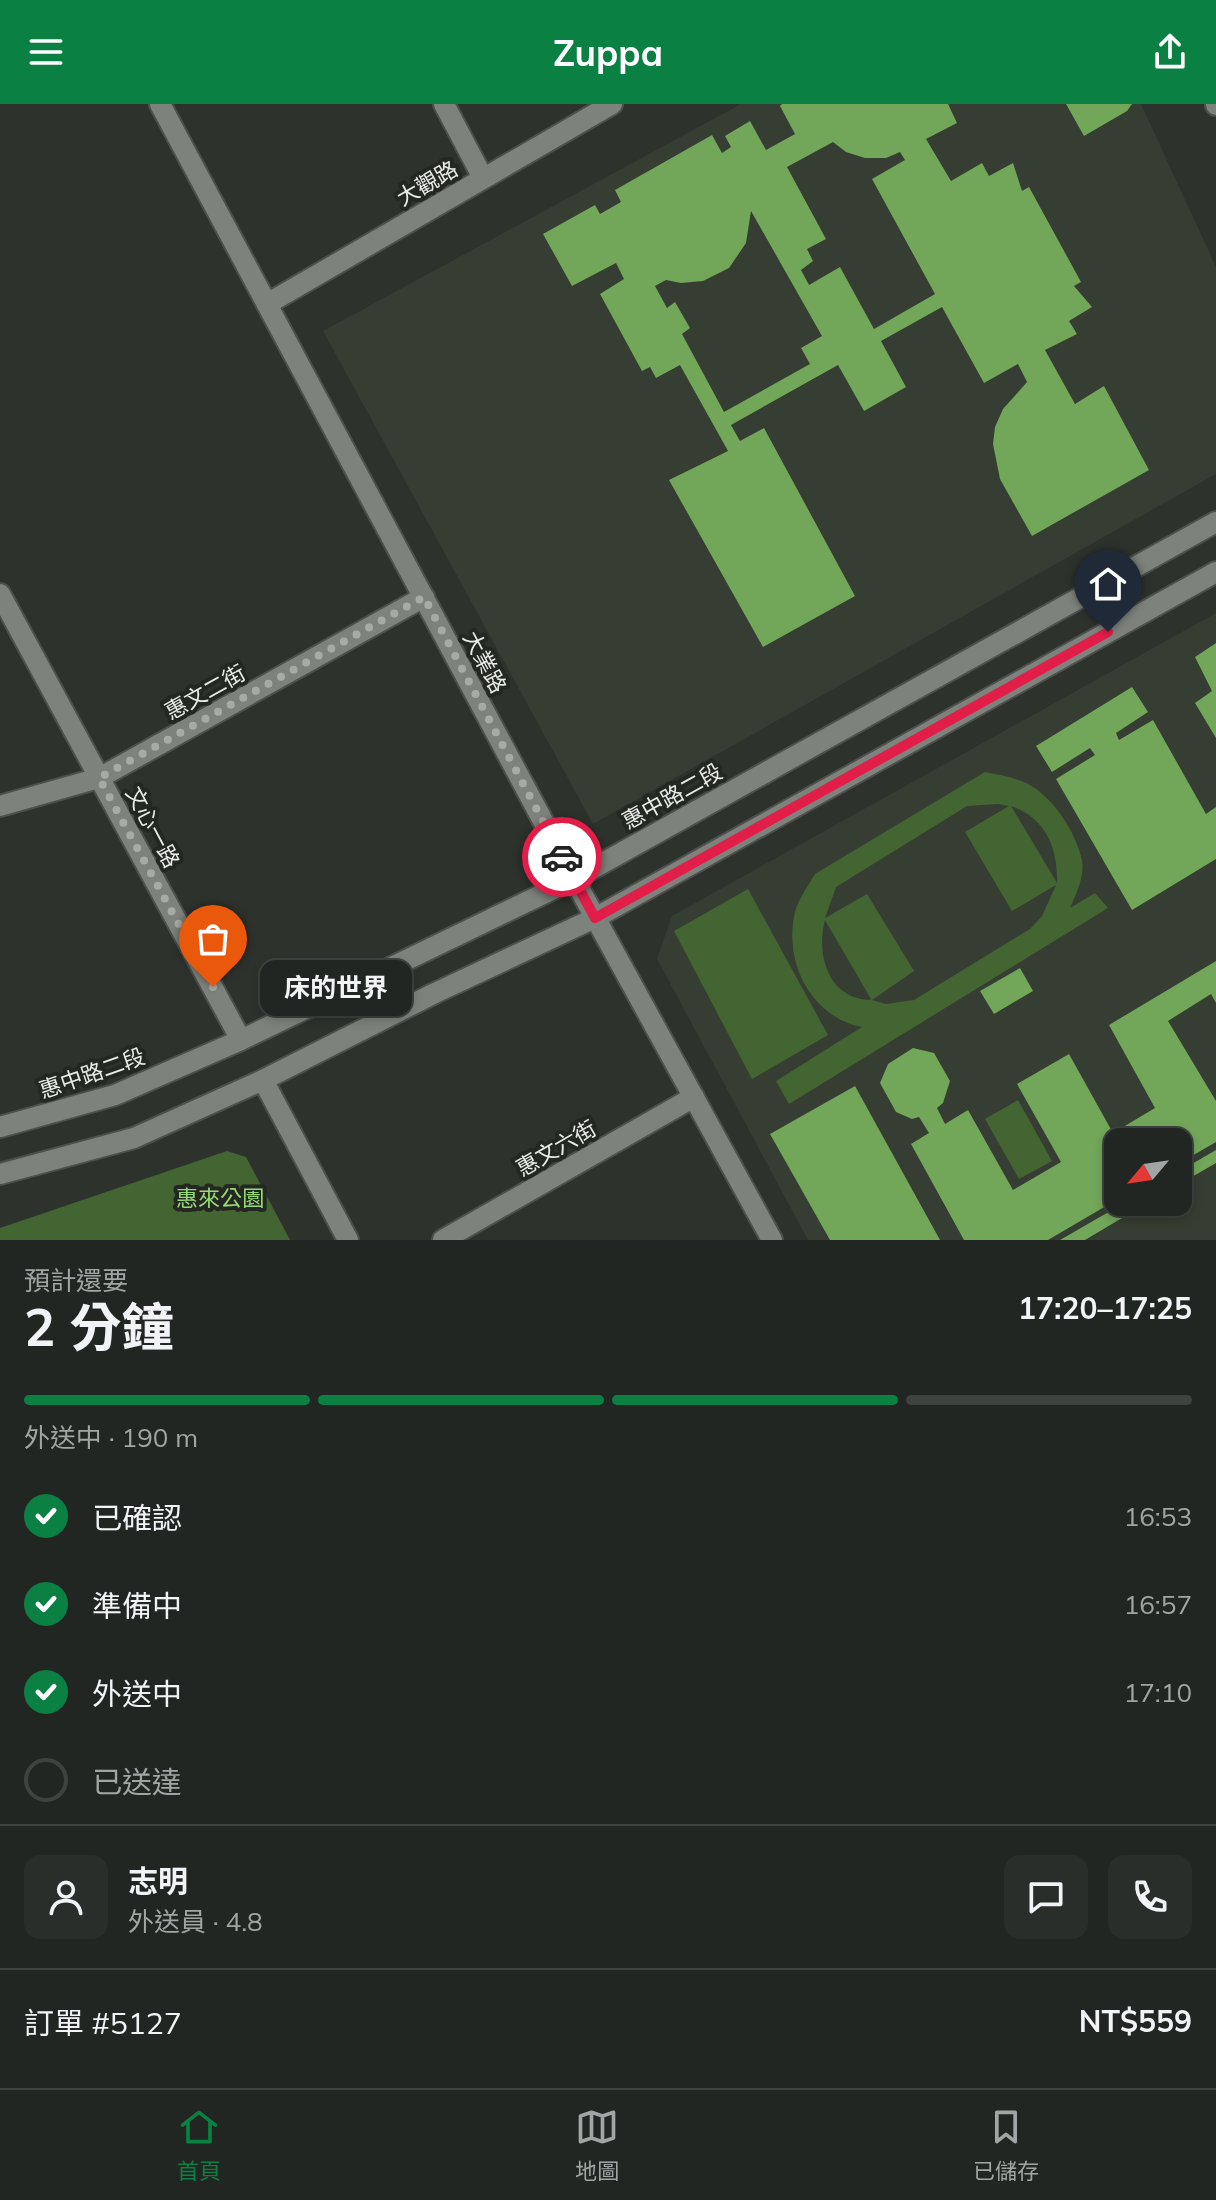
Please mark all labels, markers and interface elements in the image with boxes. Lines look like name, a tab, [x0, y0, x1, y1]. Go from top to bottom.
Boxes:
icon: menu	[24, 30, 68, 74]
text: Zuppa	[553, 30, 663, 75]
icon: share	[1148, 30, 1192, 74]
street label: 大觀路	[391, 154, 463, 212]
pin	[1074, 550, 1142, 632]
icon: home	[1086, 562, 1130, 606]
street label: 大業路	[457, 626, 513, 698]
street label: 惠文二街	[160, 658, 250, 726]
street label: 惠中路二段	[617, 757, 727, 835]
street label: 文心一路	[120, 782, 186, 872]
courier	[522, 817, 602, 897]
icon: car	[540, 835, 584, 879]
pin	[179, 905, 247, 987]
icon: bag	[191, 917, 235, 961]
callout: 床的世界	[261, 959, 413, 1015]
text: 床的世界	[284, 971, 388, 1004]
street label: 惠中路二段	[35, 1042, 149, 1104]
street label: 惠文六街	[511, 1114, 601, 1182]
north arrow	[1104, 1128, 1192, 1216]
map controls	[1104, 1128, 1192, 1216]
park label: 惠來公園	[176, 1184, 264, 1212]
text: 預計還要	[24, 1264, 128, 1297]
text: 17:20–17:25	[1018, 1289, 1192, 1327]
text: 2 分鐘	[24, 1294, 173, 1359]
text: 外送中 · 190 m	[24, 1421, 198, 1454]
icon: check	[24, 1494, 68, 1538]
text: 已確認	[92, 1499, 182, 1537]
text: 16:53	[1124, 1500, 1192, 1533]
icon: check	[24, 1582, 68, 1626]
text: 準備中	[92, 1587, 182, 1625]
text: 16:57	[1124, 1588, 1192, 1621]
icon: check	[24, 1670, 68, 1714]
text: 外送中	[92, 1675, 182, 1713]
text: 17:10	[1124, 1676, 1192, 1709]
text: 已送達	[92, 1763, 182, 1801]
button: person	[24, 1855, 108, 1939]
button: chat	[1004, 1855, 1088, 1939]
button: phone	[1108, 1855, 1192, 1939]
text: 志明	[128, 1862, 188, 1900]
text: 外送員 · 4.8	[128, 1905, 263, 1938]
text: NT$559	[1079, 2002, 1192, 2040]
text: 訂單 #5127	[24, 2004, 182, 2042]
tab: 首頁	[177, 2105, 221, 2185]
tab: 地圖	[575, 2105, 619, 2185]
tab: 已儲存	[973, 2105, 1039, 2185]

